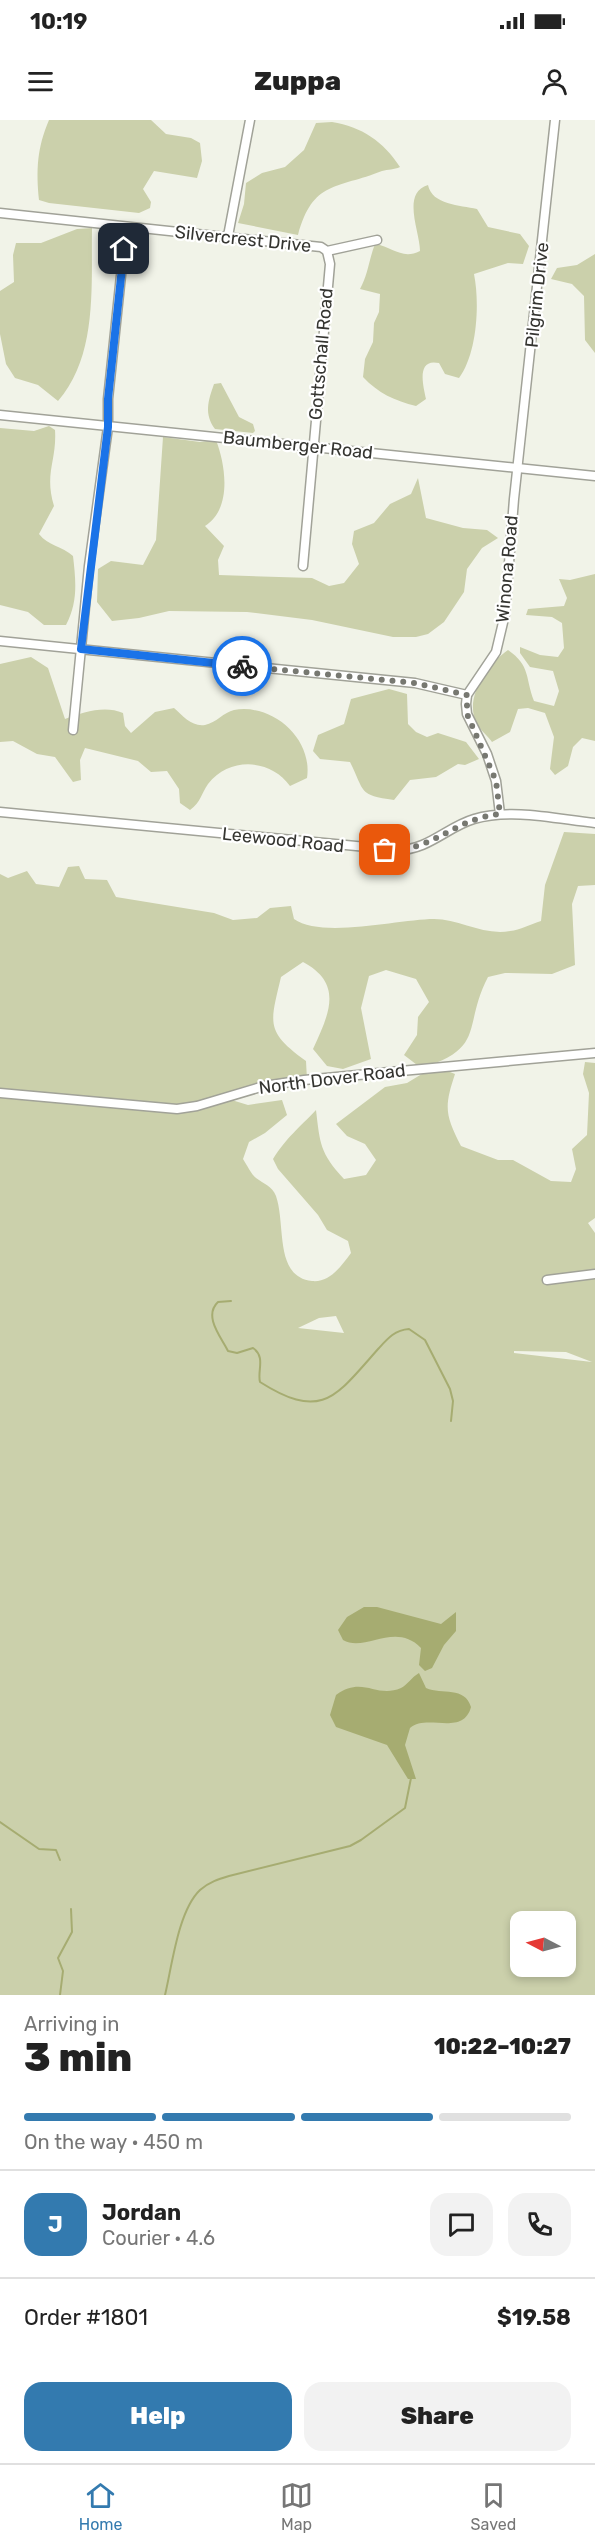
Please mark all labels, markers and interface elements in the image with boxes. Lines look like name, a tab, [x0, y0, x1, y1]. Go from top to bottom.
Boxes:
text: 10:19	[30, 8, 87, 35]
icon: menu	[24, 65, 57, 98]
text: Zuppa	[254, 65, 341, 97]
icon: person	[538, 65, 571, 98]
street label: Silvercrest Drive	[174, 221, 312, 257]
pin	[98, 223, 149, 274]
icon: home	[107, 232, 140, 265]
street label: Pilgrim Drive	[521, 241, 553, 349]
street label: Gottschall Road	[304, 287, 338, 421]
street label: Baumberger Road	[222, 426, 374, 464]
street label: Winona Road	[491, 514, 523, 624]
courier	[212, 636, 272, 696]
icon: bike	[226, 650, 259, 683]
street label: Leewood Road	[221, 823, 345, 857]
pin	[359, 824, 410, 875]
icon: bag	[368, 833, 401, 866]
street label: North Dover Road	[257, 1059, 407, 1099]
north arrow	[510, 1911, 576, 1977]
map controls	[510, 1911, 576, 1977]
text: Arriving in	[24, 2012, 119, 2036]
text: 10:22–10:27	[434, 2033, 571, 2060]
text: 3 min	[24, 2035, 132, 2081]
text: On the way · 450 m	[24, 2130, 203, 2154]
button: chat	[430, 2193, 493, 2256]
button: phone	[508, 2193, 571, 2256]
text: Jordan	[102, 2199, 181, 2226]
text: J	[48, 2211, 63, 2238]
text: Courier · 4.6	[102, 2226, 215, 2250]
text: Order #1801	[24, 2304, 148, 2331]
text: $19.58	[497, 2304, 571, 2331]
button: Help	[24, 2382, 292, 2451]
button: Share	[304, 2382, 571, 2451]
tab: Home	[79, 2479, 123, 2534]
tab: Map	[280, 2479, 313, 2534]
tab: Saved	[471, 2479, 516, 2534]

